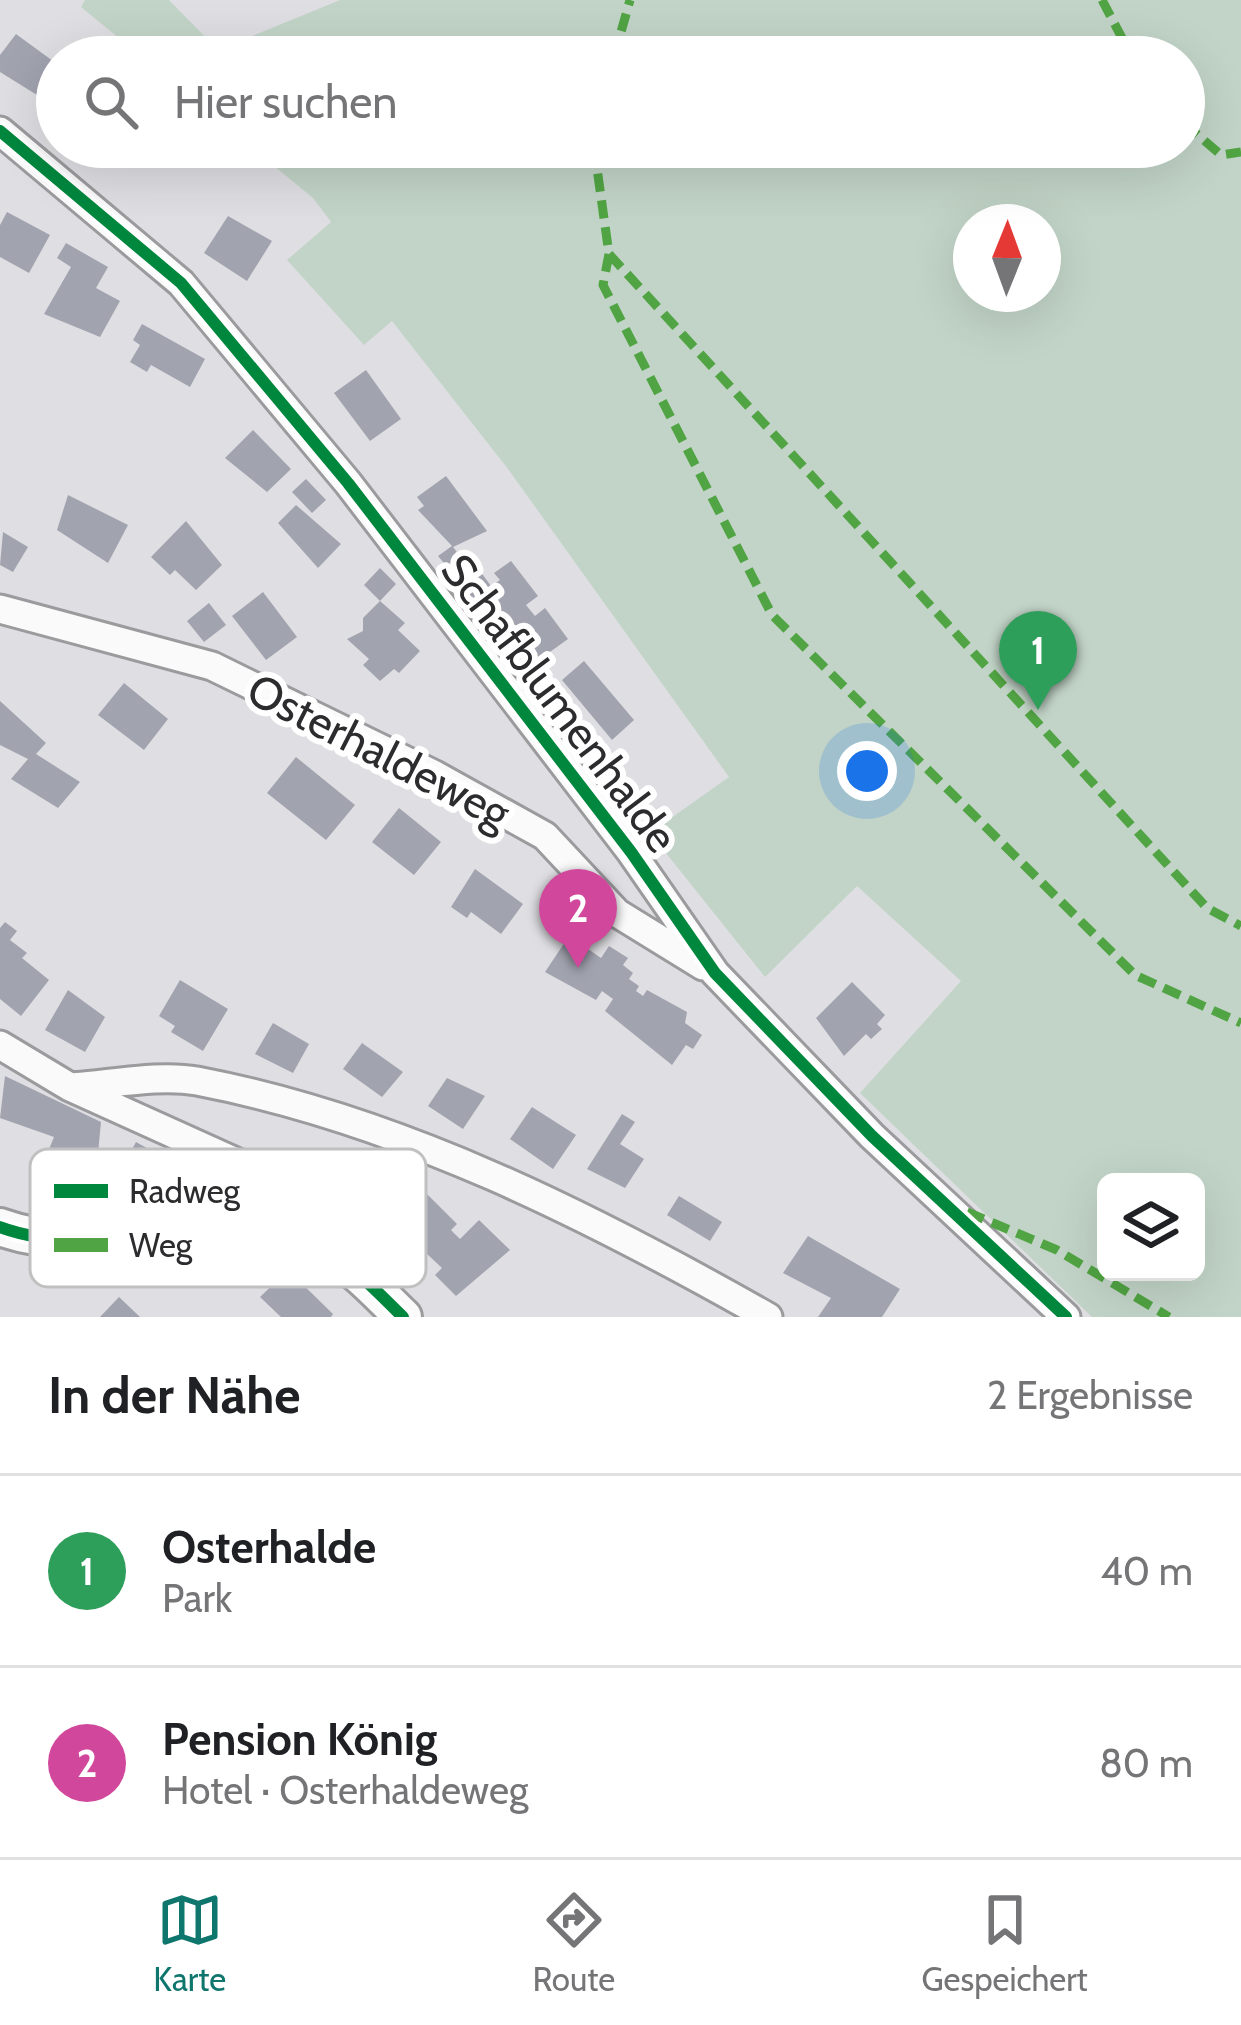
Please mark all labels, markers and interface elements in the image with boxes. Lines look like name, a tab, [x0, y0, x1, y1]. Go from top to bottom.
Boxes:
search box	[36, 36, 1205, 168]
icon: search	[78, 69, 144, 135]
text: Hier suchen	[174, 75, 398, 129]
north arrow	[953, 204, 1061, 312]
street label: Schafblumenhalde	[431, 544, 689, 862]
pin: 1	[999, 611, 1077, 710]
street label: Osterhaldeweg	[239, 662, 520, 841]
your location	[837, 741, 897, 801]
pin: 2	[539, 869, 617, 968]
legend	[30, 1149, 426, 1287]
text: Radweg	[129, 1171, 241, 1211]
map controls	[1097, 1173, 1205, 1281]
button: layers	[1097, 1173, 1205, 1281]
text: Weg	[129, 1225, 193, 1265]
text: In der Nähe	[48, 1364, 301, 1426]
text: 2 Ergebnisse	[987, 1371, 1193, 1419]
text: Osterhalde	[162, 1520, 376, 1574]
text: 1	[80, 1547, 94, 1595]
text: 40 m	[1100, 1547, 1193, 1595]
text: Park	[162, 1574, 232, 1622]
text: Pension König	[162, 1712, 437, 1766]
text: 2	[77, 1739, 97, 1787]
text: 80 m	[1099, 1739, 1193, 1787]
text: Hotel · Osterhaldeweg	[162, 1766, 528, 1814]
tab: Karte	[153, 1887, 226, 1999]
tab: Route	[533, 1887, 615, 1999]
tab: Gespeichert	[922, 1887, 1088, 1999]

